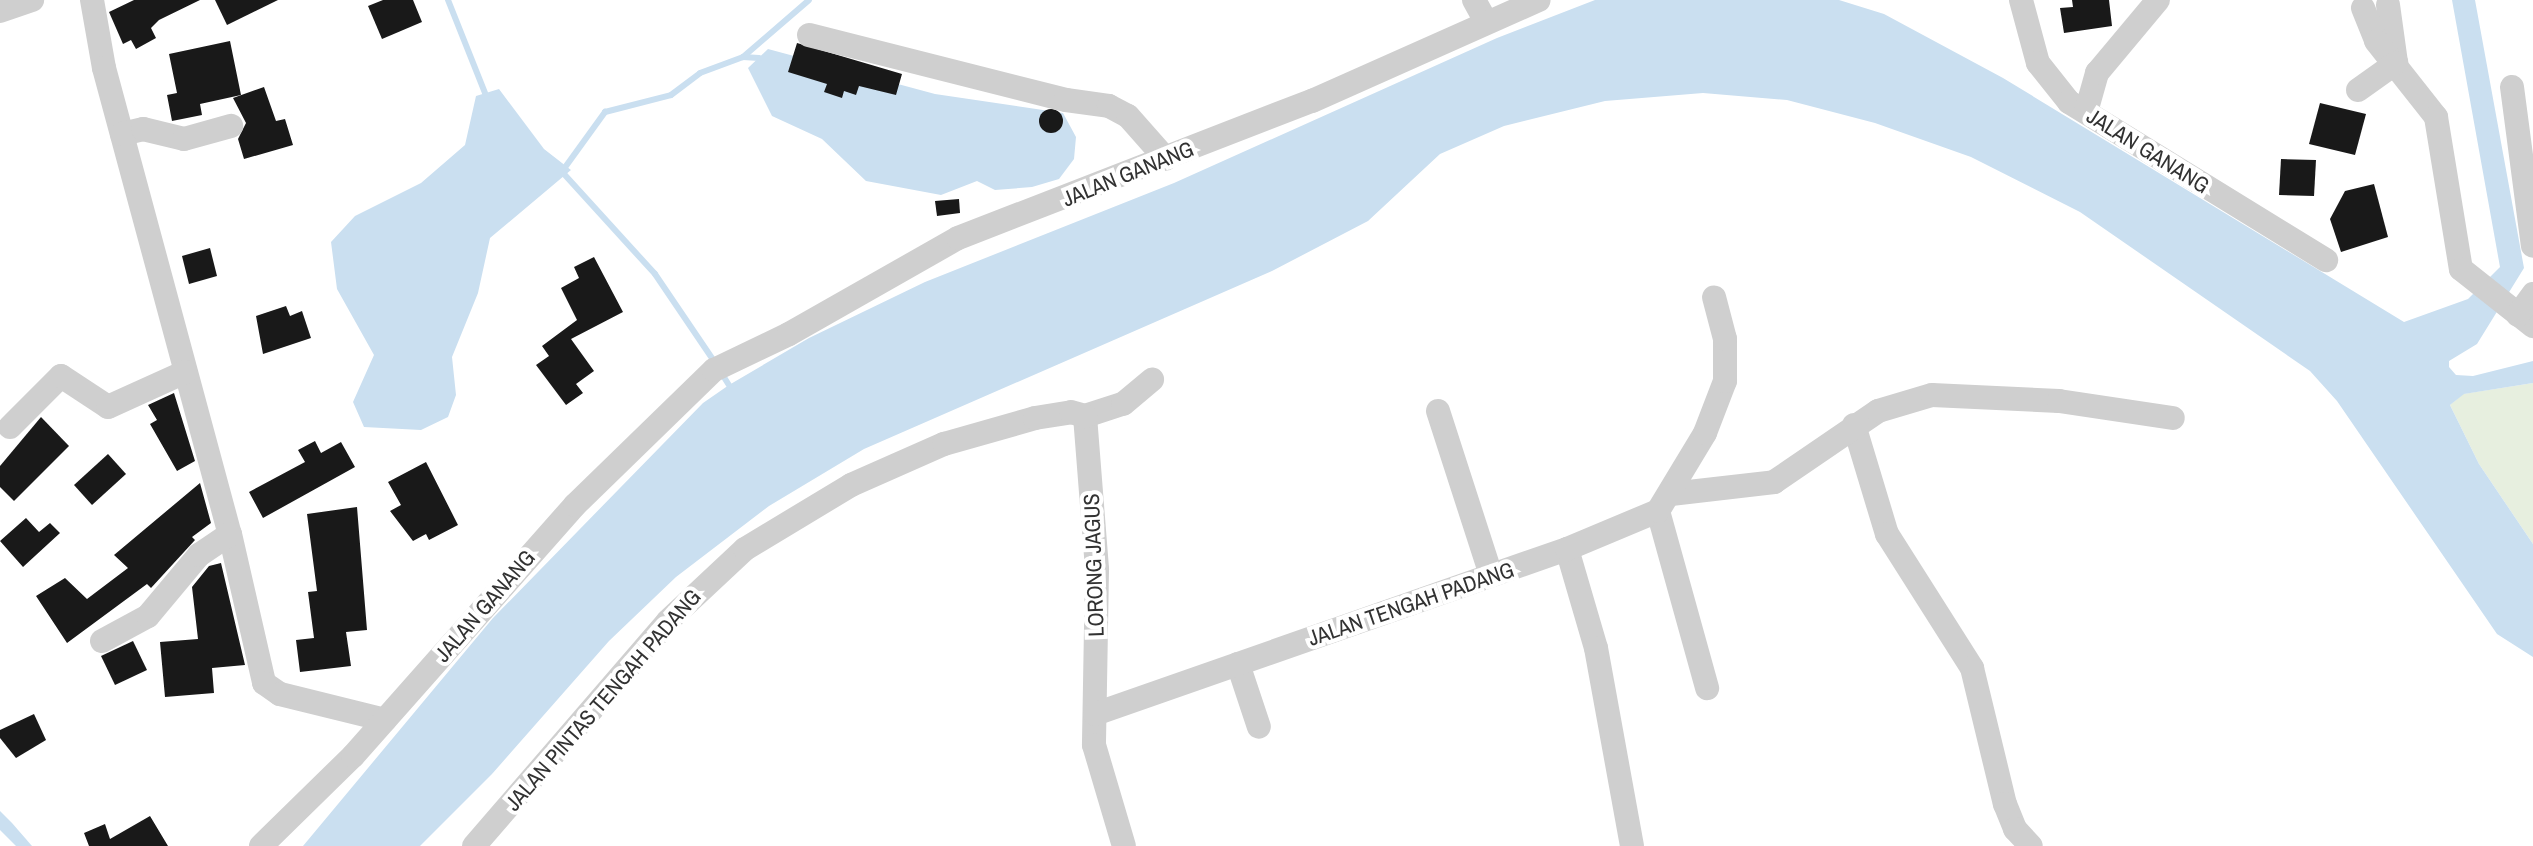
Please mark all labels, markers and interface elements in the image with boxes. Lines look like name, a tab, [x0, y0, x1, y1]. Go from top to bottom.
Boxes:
street label: JALAN GANANG	[2082, 103, 2214, 199]
street label: JALAN GANANG	[1058, 136, 1198, 212]
street label: LORONG JAGUS	[1078, 493, 1110, 637]
street label: JALAN GANANG	[429, 545, 541, 667]
street label: JALAN TENGAH PADANG	[1304, 556, 1518, 652]
street label: JALAN PINTAS TENGAH PADANG	[500, 584, 706, 816]

